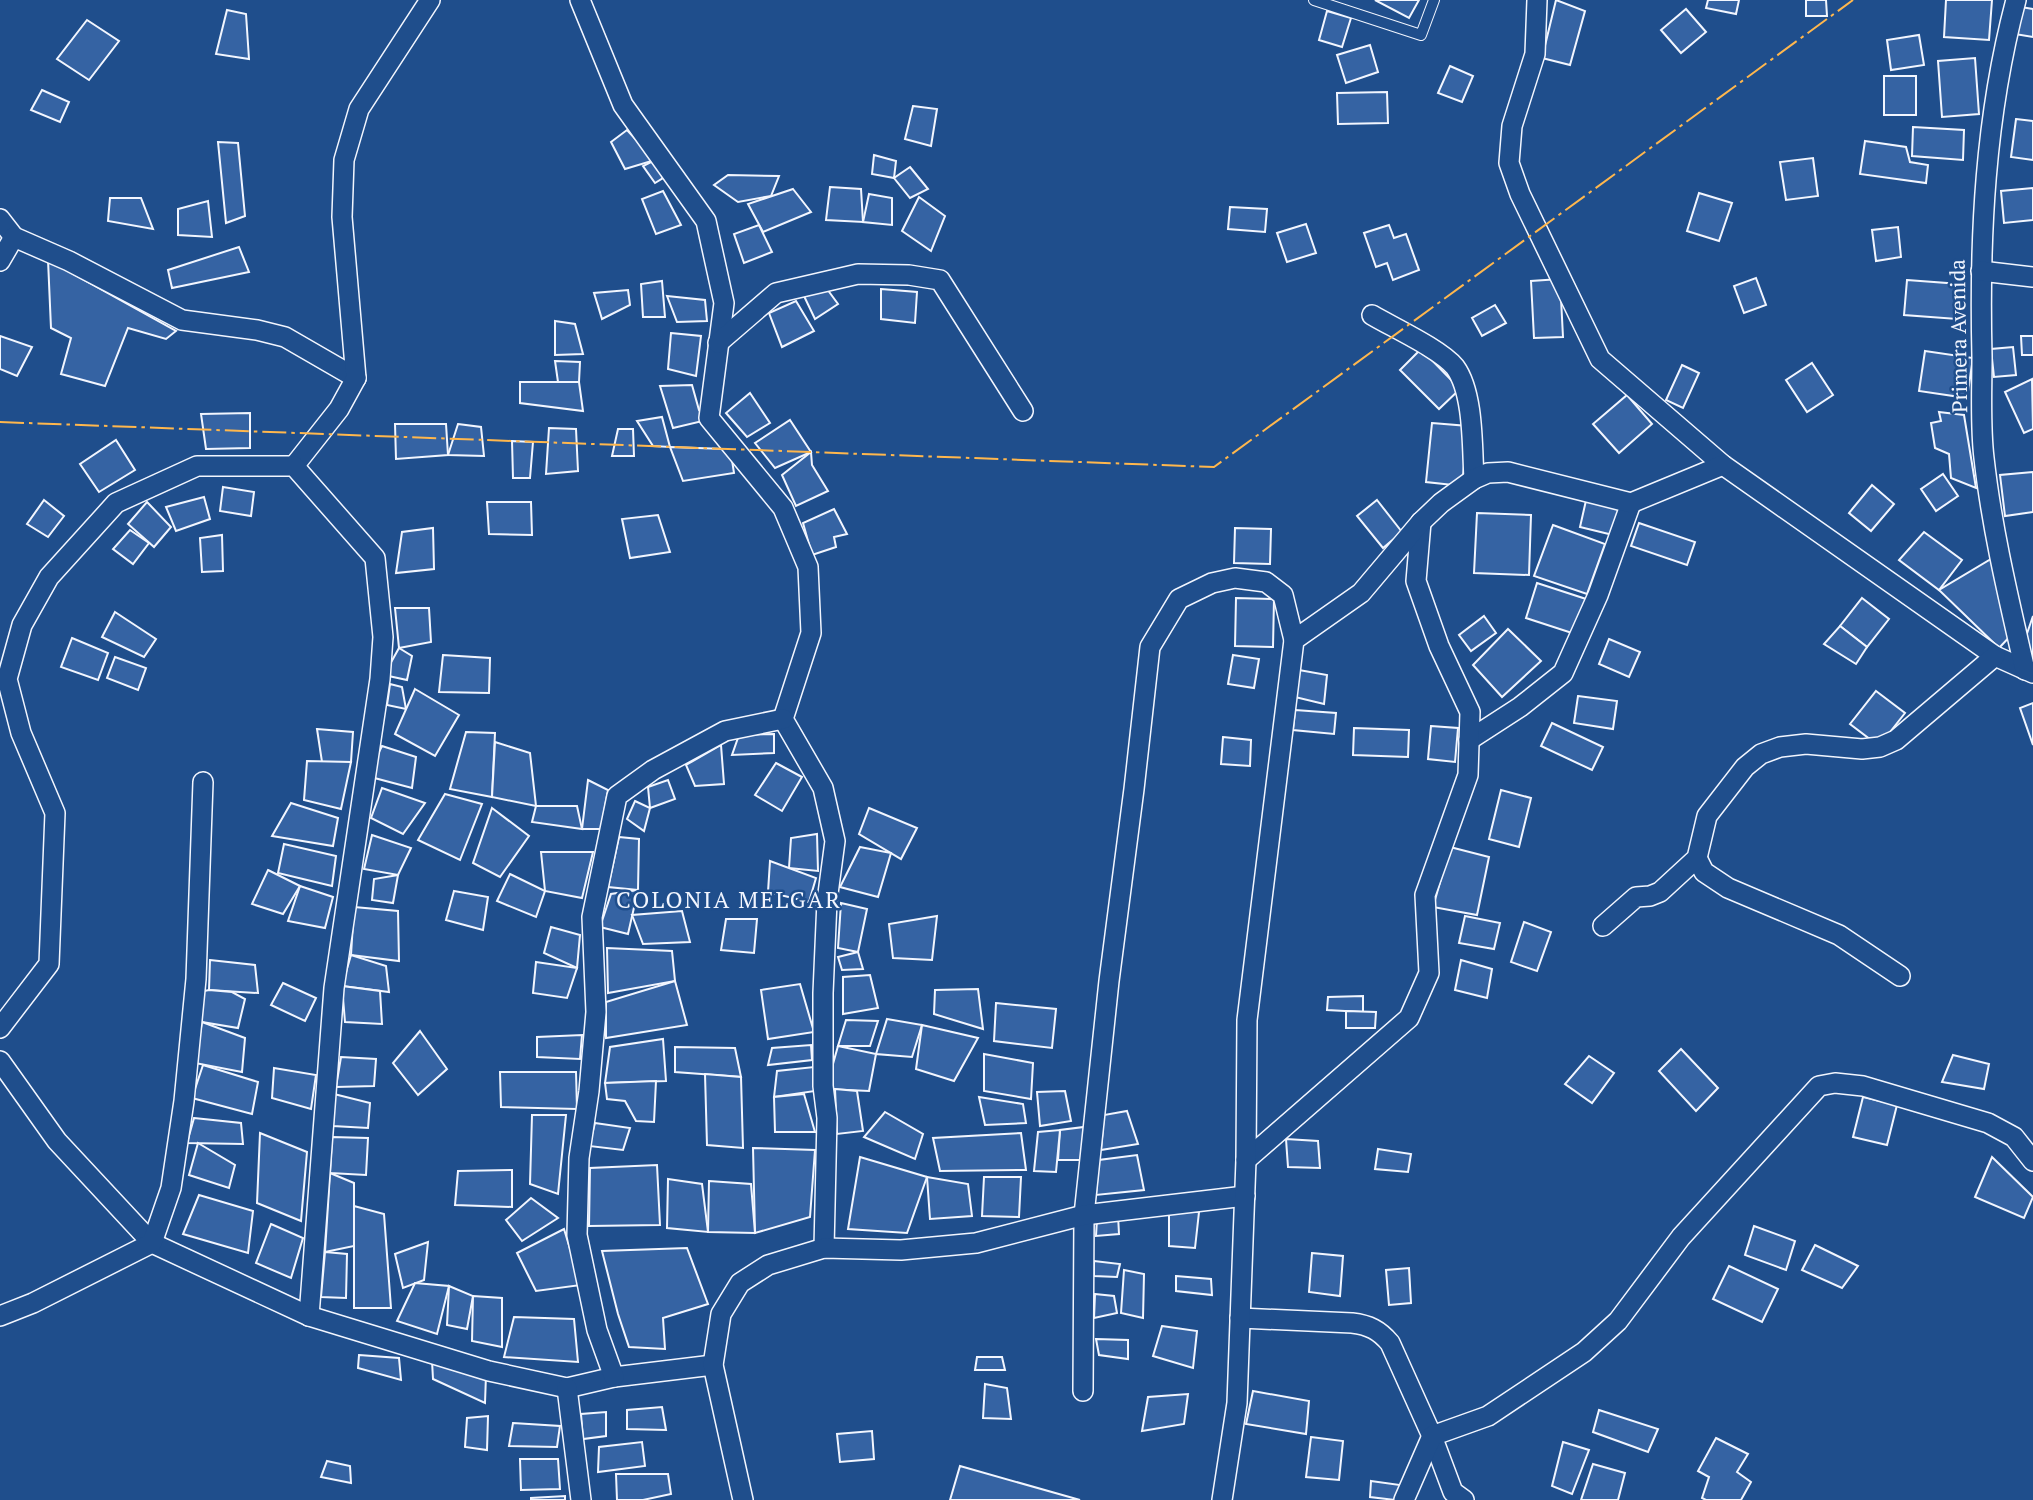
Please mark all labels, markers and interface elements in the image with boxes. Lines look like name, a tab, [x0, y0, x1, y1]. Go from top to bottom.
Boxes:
street label: Primera Avenida	[1943, 259, 1973, 413]
district label: COLONIA MELGAR	[616, 884, 842, 915]

